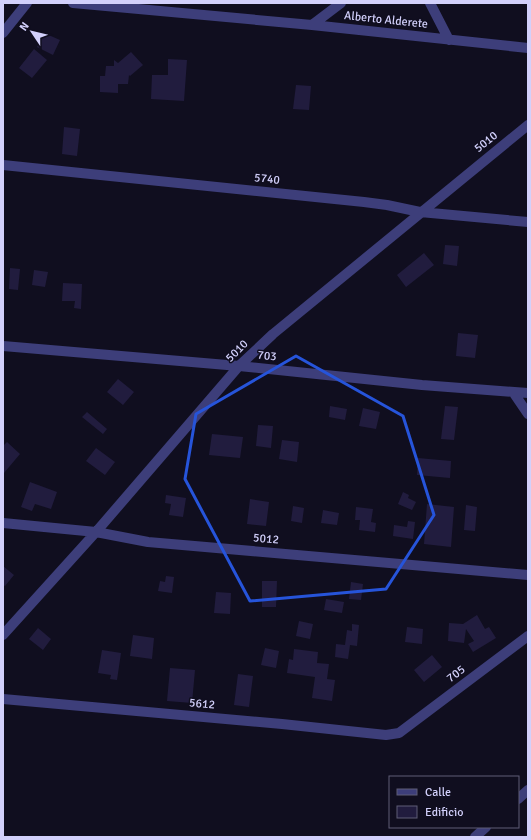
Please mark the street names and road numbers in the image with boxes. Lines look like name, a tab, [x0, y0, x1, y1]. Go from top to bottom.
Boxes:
street label: Alberto Alderete	[343, 8, 429, 32]
street label: 5010	[471, 128, 501, 156]
street label: 5740	[253, 170, 281, 188]
street label: 5010	[223, 337, 251, 365]
street label: 703	[257, 348, 277, 364]
street label: 5012	[252, 530, 280, 548]
street label: 705	[444, 662, 468, 686]
street label: 5612	[188, 695, 216, 713]

